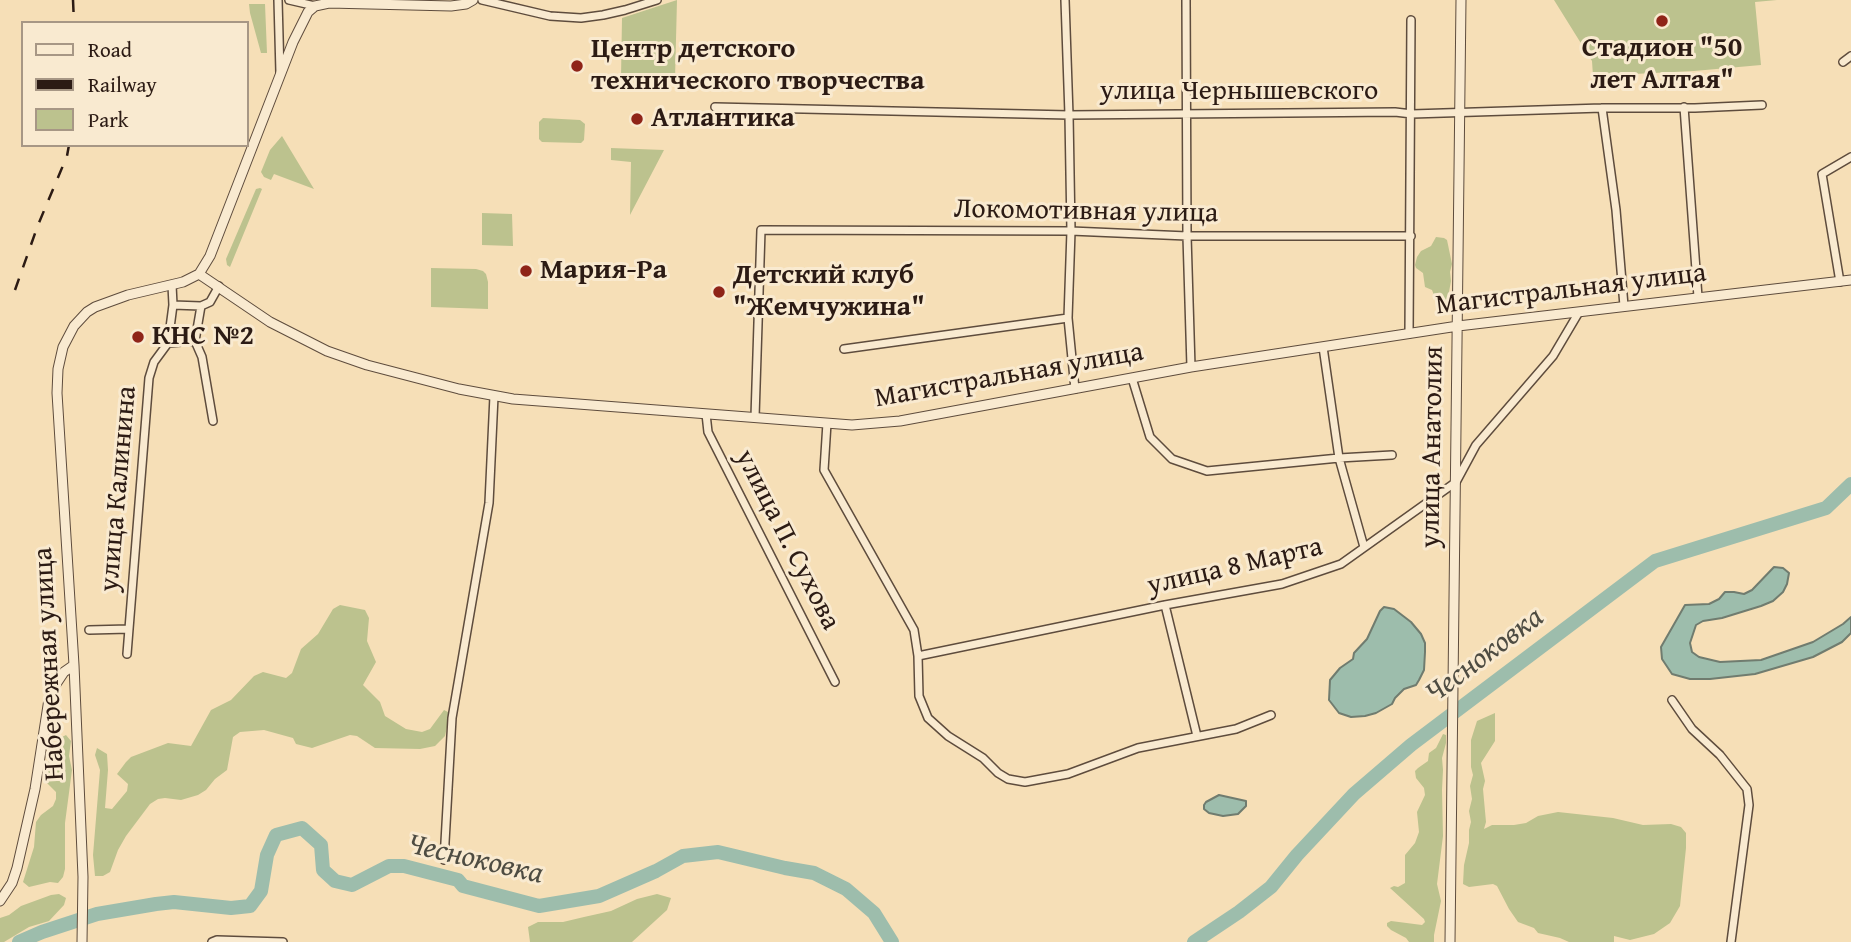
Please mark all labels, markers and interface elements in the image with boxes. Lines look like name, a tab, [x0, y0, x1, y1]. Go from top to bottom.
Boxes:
marker: Стадион "50 лет Алтая"	[1654, 13, 1670, 29]
legend	[21, 21, 248, 147]
place label: Стадион "50 лет Алтая"	[1582, 32, 1742, 98]
place label: Центр детского технического творчества	[591, 33, 925, 99]
text: Road	[88, 34, 132, 65]
marker: Центр детского технического творчества	[569, 58, 585, 74]
text: Railway	[88, 69, 157, 100]
street label: улица Чернышевского	[1100, 75, 1378, 109]
place label: Атлантика	[651, 102, 795, 136]
text: Park	[88, 104, 129, 135]
marker: Атлантика	[629, 111, 645, 127]
street label: Локомотивная улица	[953, 193, 1219, 231]
place label: Мария-Ра	[540, 254, 667, 288]
street label: Магистральная улица	[1434, 257, 1708, 323]
place label: Детский клуб "Жемчужина"	[733, 259, 925, 325]
marker: Мария-Ра	[518, 263, 534, 279]
marker: Детский клуб "Жемчужина"	[711, 284, 727, 300]
place label: КНС №2	[152, 320, 254, 354]
marker: КНС №2	[130, 329, 146, 345]
street label: Магистральная улица	[872, 336, 1146, 416]
street label: улица Анатолия	[1414, 346, 1452, 548]
street label: улица Калинина	[93, 385, 145, 593]
street label: улица П. Сухова	[727, 444, 847, 636]
street label: улица 8 Марта	[1144, 531, 1326, 603]
street label: Набережная улица	[27, 546, 73, 782]
water label: Чесноковка	[1419, 600, 1551, 712]
water label: Чесноковка	[404, 827, 546, 893]

